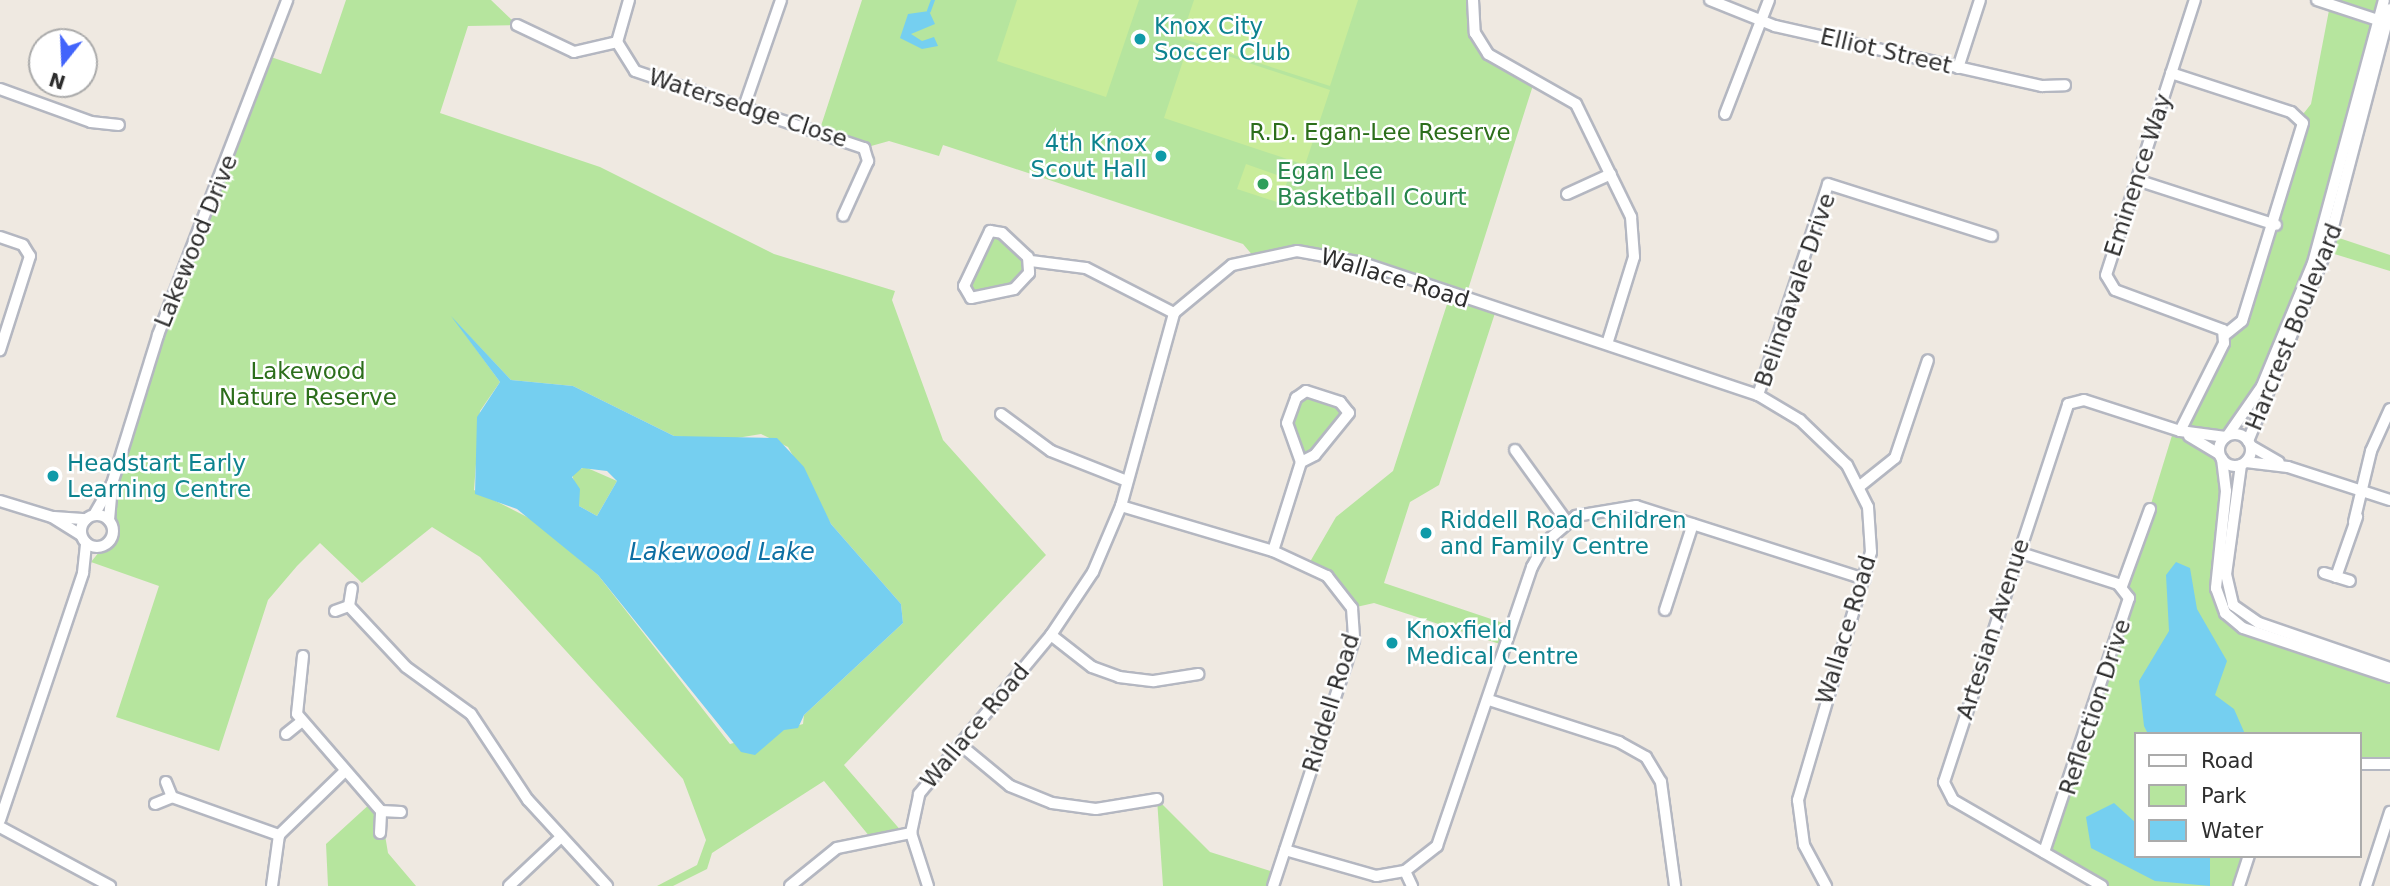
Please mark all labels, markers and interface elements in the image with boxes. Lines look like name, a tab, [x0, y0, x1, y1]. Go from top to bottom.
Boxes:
place label: Knox City Soccer Club	[1154, 12, 1291, 66]
street label: Elliot Street	[1818, 22, 1954, 80]
north arrow	[28, 28, 98, 98]
marker: Knox City Soccer Club	[1132, 31, 1148, 47]
street label: Watersedge Close	[645, 63, 851, 153]
text: N	[46, 68, 68, 94]
street label: Eminence Way	[2099, 90, 2177, 260]
park label: R.D. Egan-Lee Reserve	[1249, 118, 1511, 146]
place label: 4th Knox Scout Hall	[1031, 129, 1147, 183]
marker: 4th Knox Scout Hall	[1153, 148, 1169, 164]
street label: Lakewood Drive	[149, 151, 243, 331]
place label: Egan Lee Basketball Court	[1277, 157, 1466, 211]
marker: Egan Lee Basketball Court	[1255, 176, 1271, 192]
street label: Belindavale Drive	[1749, 190, 1841, 390]
street label: Harcrest Boulevard	[2240, 220, 2348, 434]
street label: Wallace Road	[1317, 242, 1473, 314]
park label: Lakewood Nature Reserve	[219, 357, 397, 411]
place label: Headstart Early Learning Centre	[67, 449, 251, 503]
marker: Headstart Early Learning Centre	[45, 468, 61, 484]
place label: Riddell Road Children and Family Centre	[1440, 506, 1687, 560]
marker: Riddell Road Children and Family Centre	[1418, 525, 1434, 541]
street label: Artesian Avenue	[1951, 535, 2035, 723]
water label: Lakewood Lake	[629, 539, 815, 567]
street label: Wallace Road	[1810, 552, 1882, 708]
place label: Knoxfield Medical Centre	[1406, 616, 1578, 670]
street label: Reflection Drive	[2054, 616, 2136, 798]
street label: Riddell Road	[1297, 630, 1365, 776]
marker: Knoxfield Medical Centre	[1384, 635, 1400, 651]
street label: Wallace Road	[915, 658, 1035, 794]
legend	[2134, 732, 2362, 858]
text: Road	[2201, 749, 2254, 773]
text: Park	[2201, 784, 2246, 808]
text: Water	[2201, 819, 2263, 843]

